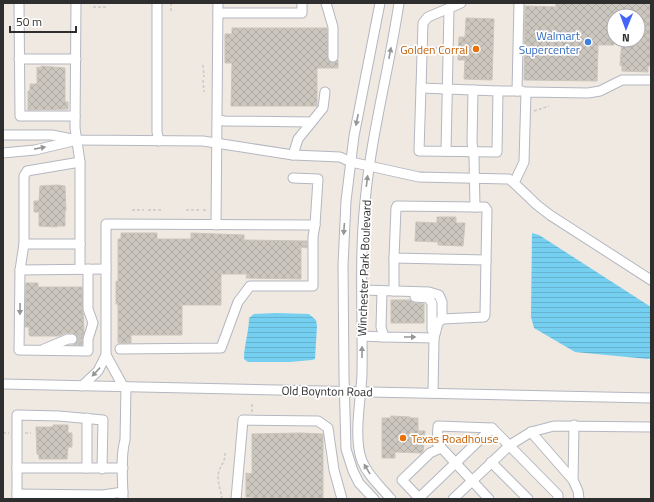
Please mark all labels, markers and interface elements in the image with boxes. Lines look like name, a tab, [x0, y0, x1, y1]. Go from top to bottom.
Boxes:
scale bar	[10, 8, 76, 34]
north arrow	[606, 8, 646, 48]
text: 50 m	[16, 12, 42, 31]
place label: Walmart Supercenter	[519, 26, 581, 59]
text: N	[622, 30, 630, 46]
marker: Walmart Supercenter	[583, 37, 593, 47]
place label: Golden Corral	[400, 40, 468, 59]
marker: Golden Corral	[471, 44, 481, 54]
one-way arrow	[388, 47, 394, 59]
one-way arrow	[354, 114, 360, 126]
one-way arrow	[34, 145, 46, 151]
one-way arrow	[364, 175, 370, 187]
street label: Winchester Park Boulevard	[352, 199, 376, 337]
one-way arrow	[341, 223, 348, 235]
one-way arrow	[16, 302, 23, 315]
one-way arrow	[404, 334, 417, 340]
one-way arrow	[359, 345, 365, 358]
one-way arrow	[91, 366, 100, 377]
street label: Old Boynton Road	[281, 381, 373, 401]
place label: Texas Roadhouse	[411, 429, 499, 448]
marker: Texas Roadhouse	[398, 433, 408, 443]
one-way arrow	[363, 463, 370, 475]

